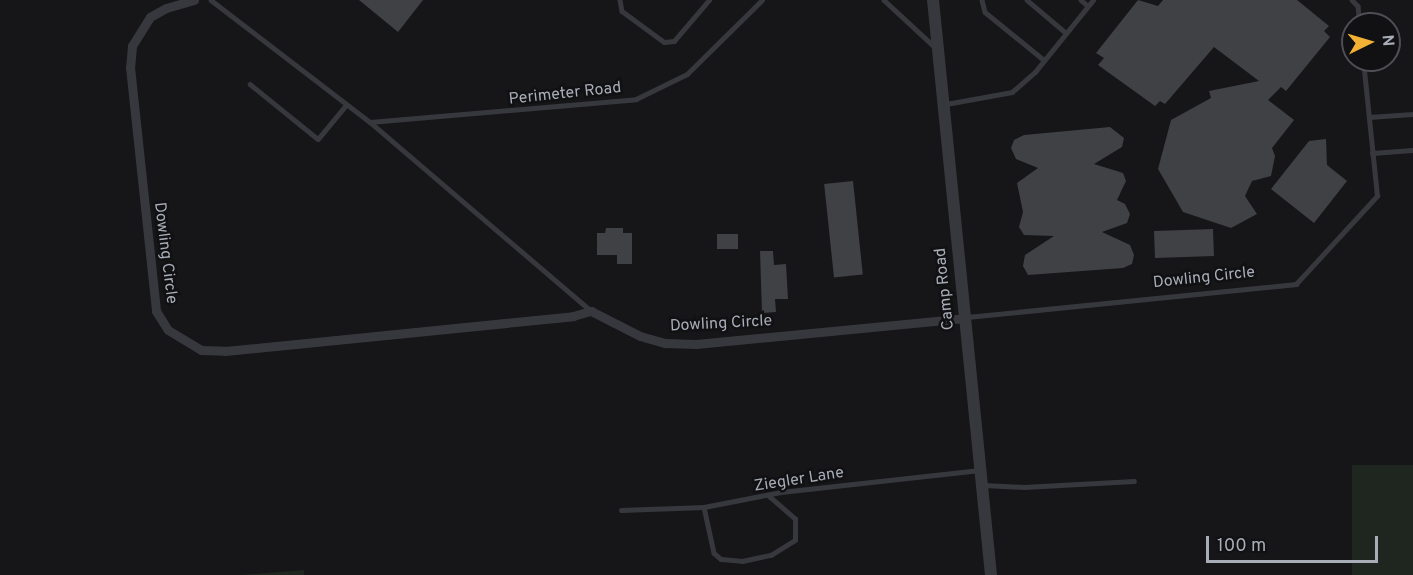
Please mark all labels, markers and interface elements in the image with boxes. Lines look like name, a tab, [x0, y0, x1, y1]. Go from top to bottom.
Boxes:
north arrow	[1341, 12, 1401, 72]
text: N	[1376, 34, 1397, 47]
street label: Perimeter Road	[508, 79, 622, 109]
street label: Dowling Circle	[149, 201, 181, 305]
street label: Camp Road	[931, 247, 959, 331]
street label: Dowling Circle	[1152, 263, 1256, 293]
street label: Dowling Circle	[669, 312, 773, 336]
street label: Ziegler Lane	[753, 463, 845, 497]
scale bar	[1209, 524, 1382, 562]
text: 100 m	[1217, 535, 1266, 558]

